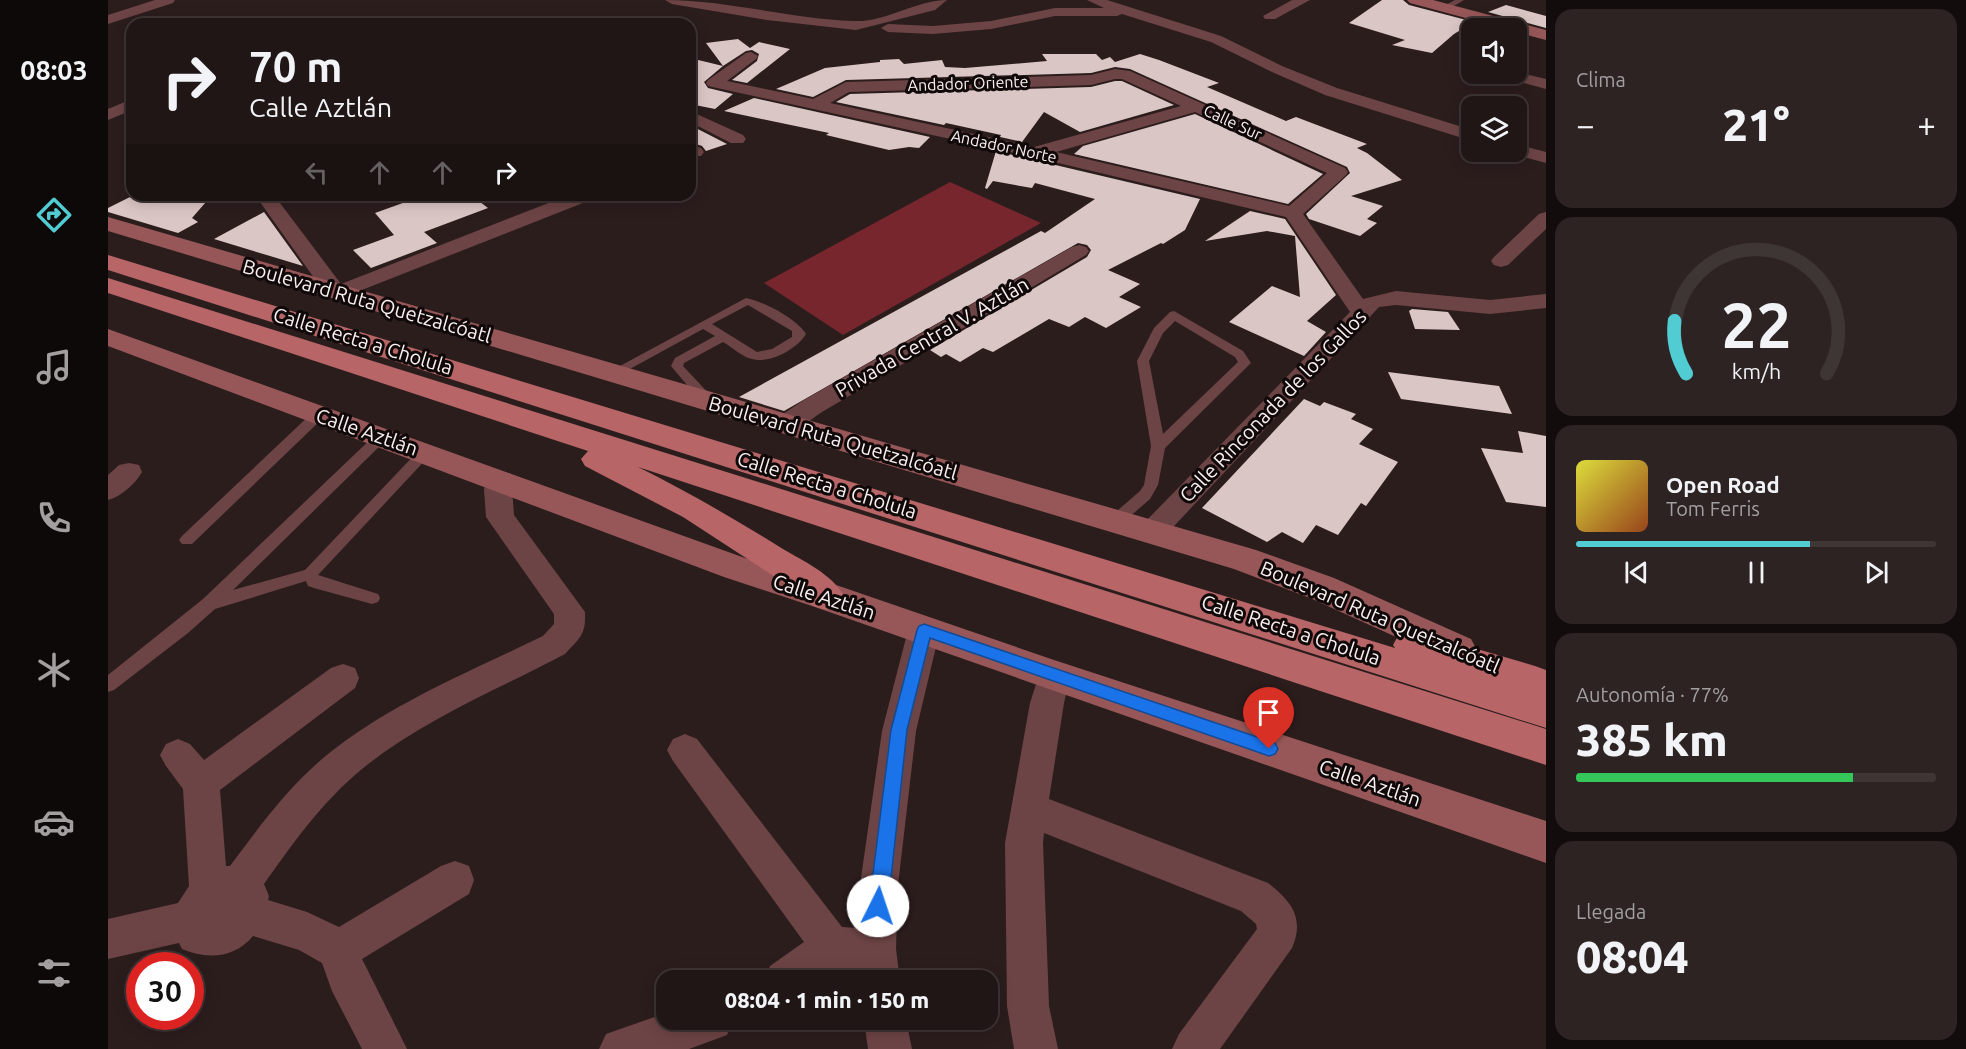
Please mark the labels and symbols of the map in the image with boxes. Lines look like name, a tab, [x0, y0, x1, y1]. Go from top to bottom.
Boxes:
street label: Andador Oriente	[907, 72, 1029, 94]
street label: Calle Sur	[1201, 101, 1265, 143]
street label: Andador Norte	[950, 126, 1058, 166]
street label: Boulevard Ruta Quetzalcóatl	[240, 254, 494, 347]
street label: Privada Central V. Aztlán	[831, 272, 1033, 401]
street label: Calle Recta a Cholula	[271, 302, 456, 379]
street label: Calle Rinconada de los Gallos	[1175, 305, 1371, 507]
street label: Boulevard Ruta Quetzalcóatl	[706, 391, 960, 484]
street label: Calle Aztlán	[313, 403, 421, 460]
street label: Calle Recta a Cholula	[735, 446, 920, 523]
street label: Boulevard Ruta Quetzalcóatl	[1257, 556, 1503, 677]
street label: Calle Aztlán	[770, 569, 878, 624]
street label: Calle Recta a Cholula	[1199, 590, 1383, 669]
pin	[1243, 687, 1294, 749]
street label: Calle Aztlán	[1316, 754, 1424, 811]
position arrow	[846, 874, 910, 938]
speed limit sign: 30	[126, 952, 204, 1030]

